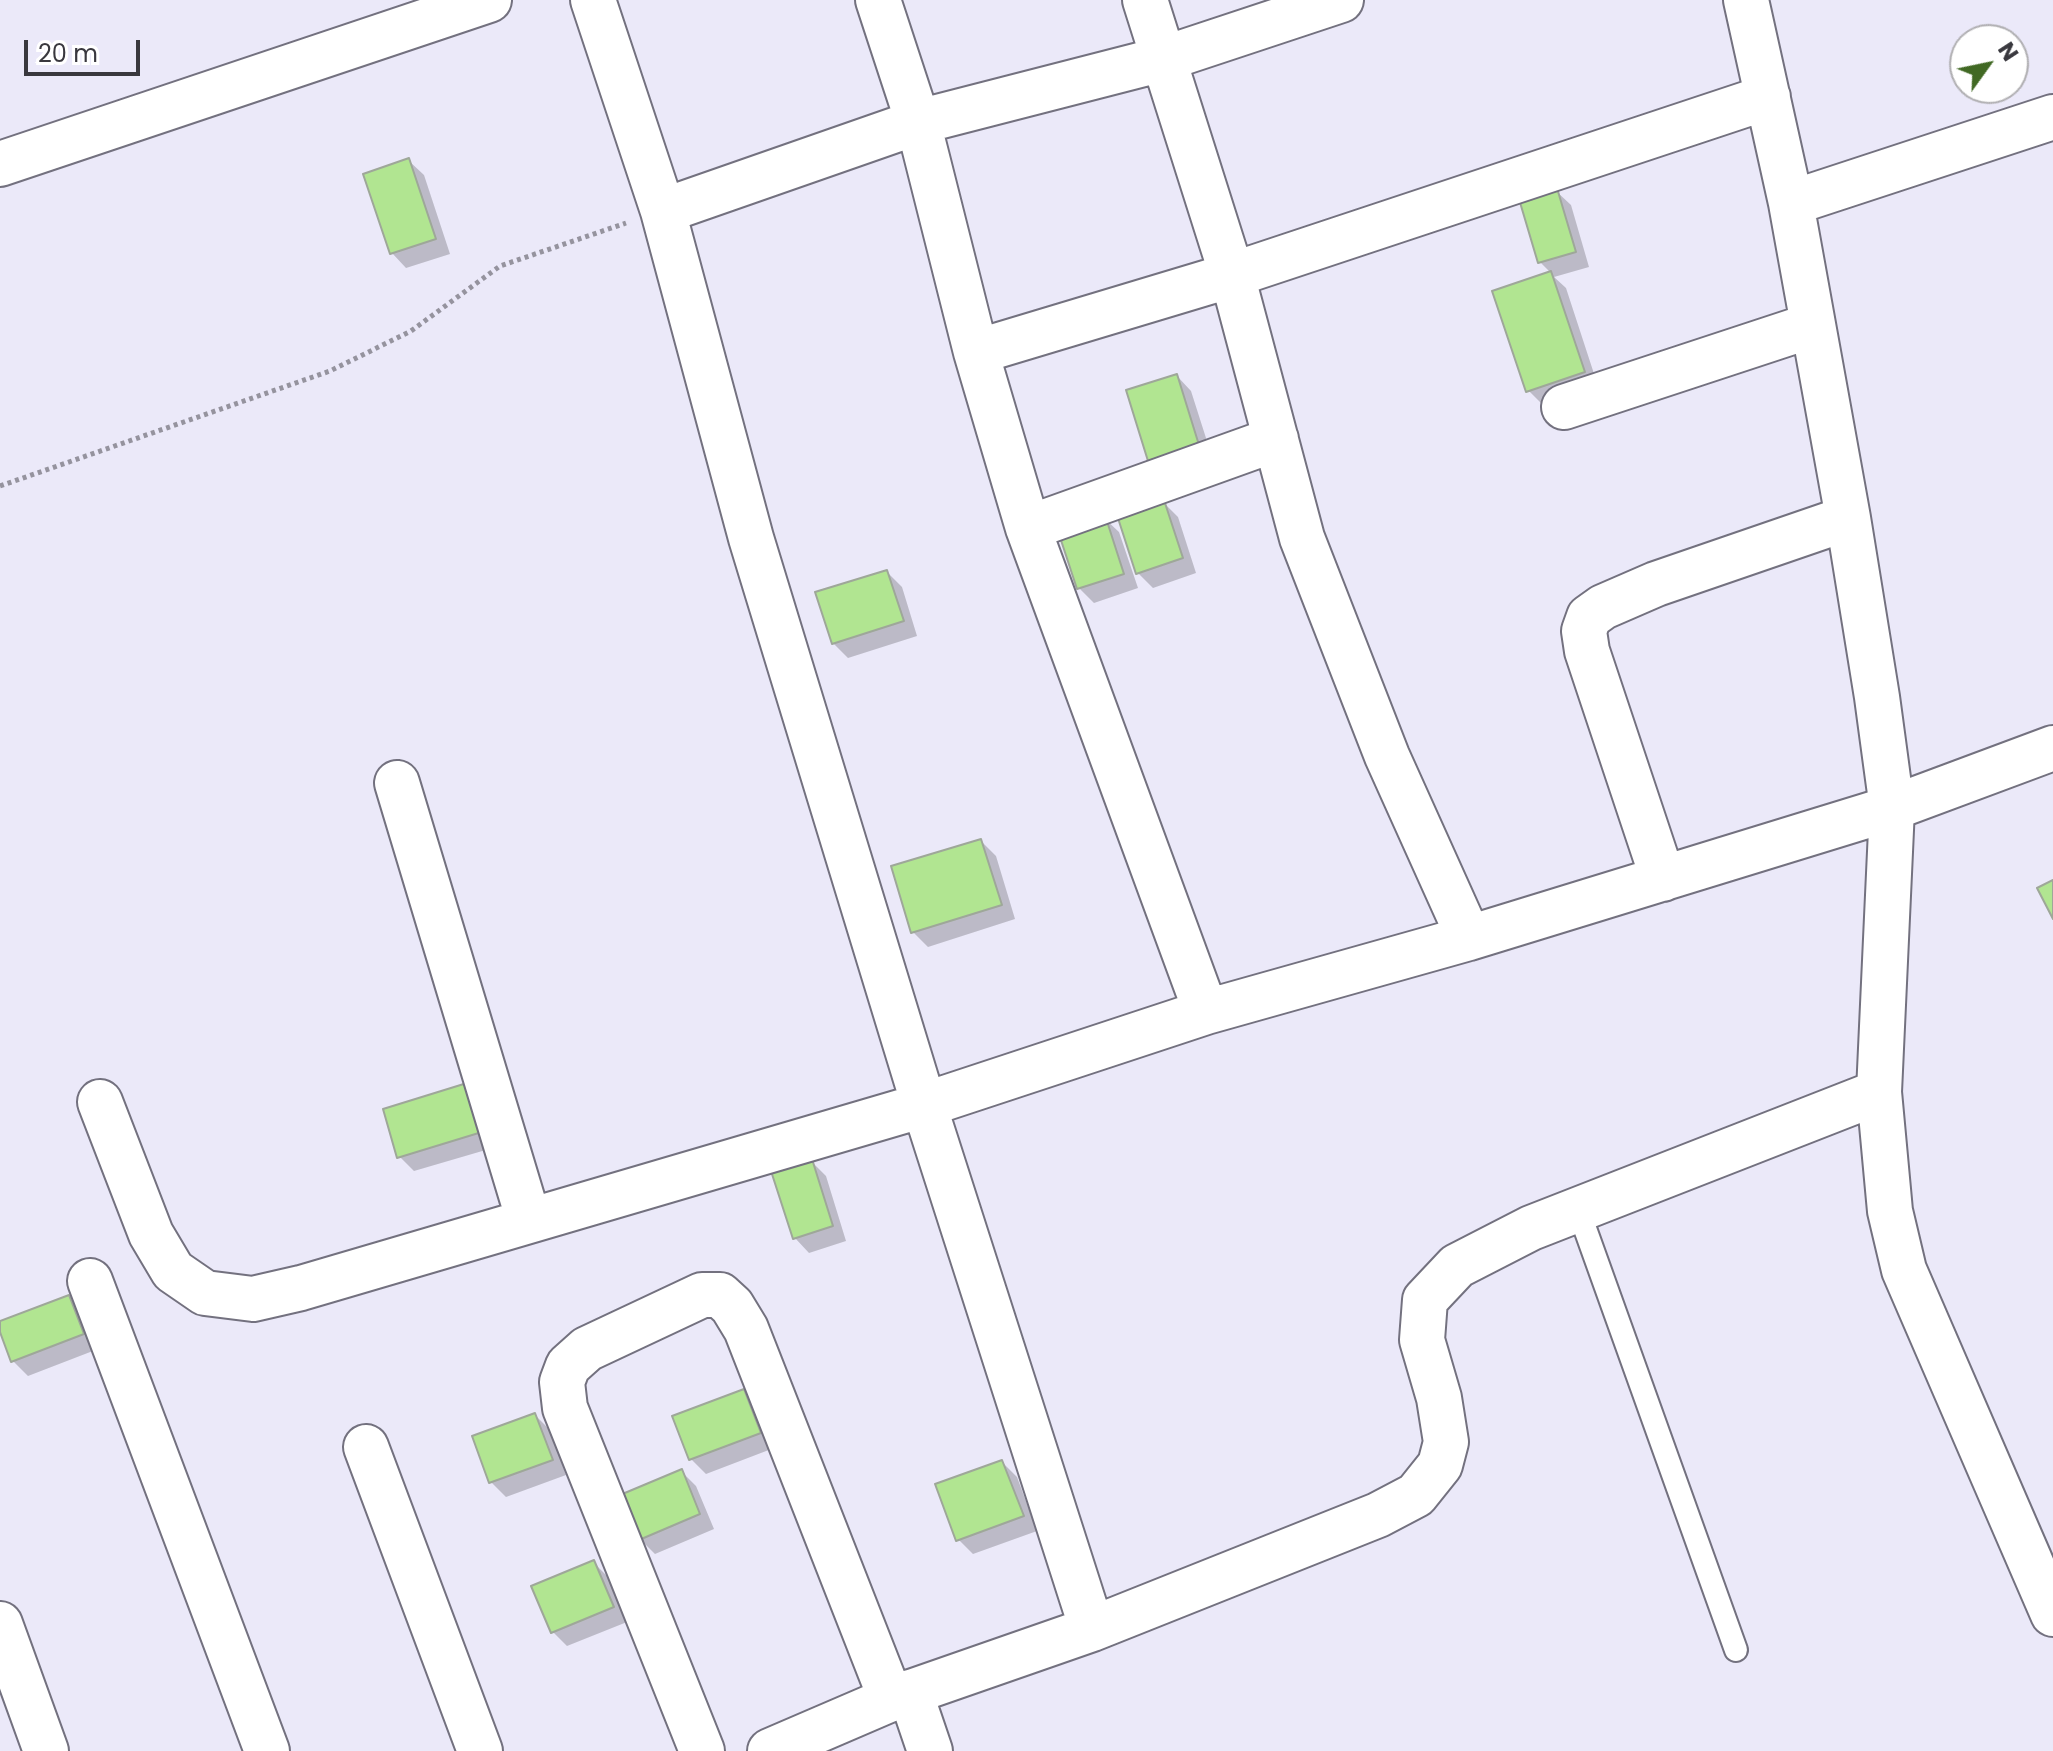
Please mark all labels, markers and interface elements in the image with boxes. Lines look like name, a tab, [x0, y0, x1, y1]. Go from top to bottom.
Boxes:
scale bar	[28, 24, 144, 74]
north arrow	[1949, 24, 2029, 104]
text: N	[1990, 36, 2025, 67]
text: 20 m	[38, 37, 98, 70]

